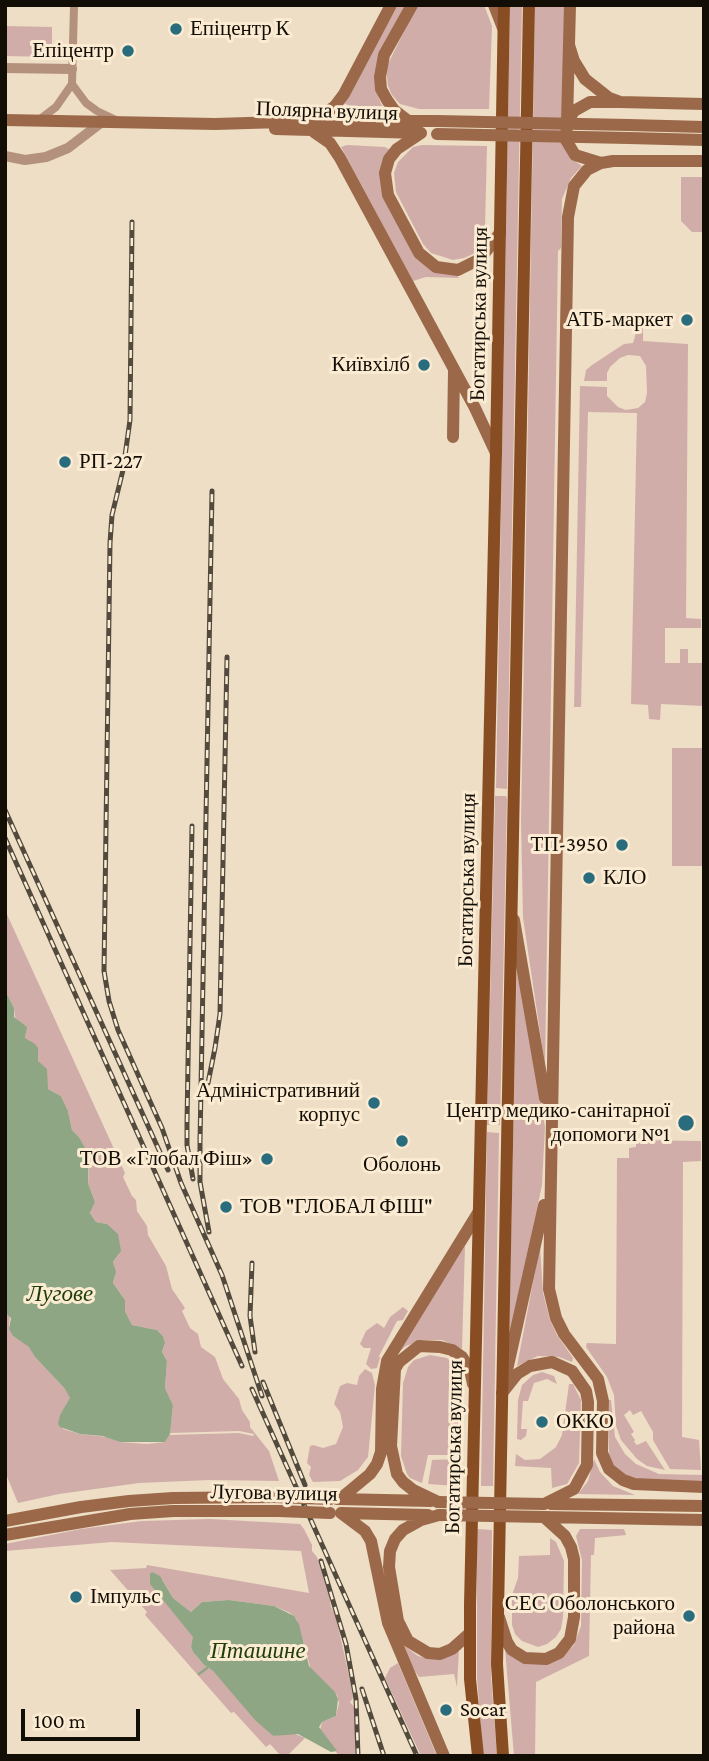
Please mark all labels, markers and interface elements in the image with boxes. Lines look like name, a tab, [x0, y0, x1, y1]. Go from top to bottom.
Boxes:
place label: Епіцентр К	[190, 16, 290, 42]
marker: Епіцентр К	[168, 21, 184, 37]
place label: Епіцентр	[32, 38, 114, 64]
marker: Епіцентр	[120, 43, 136, 59]
street label: Полярна вулиця	[256, 96, 398, 126]
street label: Богатирська вулиця	[465, 227, 493, 401]
place label: АТБ-маркет	[566, 307, 673, 333]
marker: АТБ-маркет	[679, 312, 695, 328]
place label: Київхілб	[332, 352, 410, 378]
marker: Київхілб	[416, 357, 432, 373]
place label: РП-227	[79, 449, 142, 475]
marker: РП-227	[57, 454, 73, 470]
street label: Богатирська вулиця	[453, 793, 481, 967]
place label: ТП-3950	[531, 832, 608, 858]
marker: ТП-3950	[614, 837, 630, 853]
place label: КЛО	[603, 865, 646, 891]
marker: КЛО	[581, 870, 597, 886]
place label: Адміністративний корпус	[196, 1078, 360, 1128]
marker: Адміністративний корпус	[366, 1095, 382, 1111]
place label: Центр медико-санітарної допомоги №1	[446, 1098, 670, 1148]
marker: Центр медико-санітарної допомоги №1	[676, 1113, 696, 1133]
marker: Оболонь	[394, 1133, 410, 1149]
place label: ТОВ «Глобал Фіш»	[80, 1146, 253, 1172]
marker: ТОВ «Глобал Фіш»	[259, 1151, 275, 1167]
place label: Оболонь	[363, 1152, 441, 1178]
place label: ТОВ "ГЛОБАЛ ФІШ"	[240, 1194, 433, 1220]
marker: ТОВ "ГЛОБАЛ ФІШ"	[218, 1199, 234, 1215]
water label: Лугове	[27, 1280, 93, 1308]
street label: Богатирська вулиця	[440, 1360, 468, 1534]
place label: ОККО	[556, 1409, 614, 1435]
marker: ОККО	[534, 1414, 550, 1430]
street label: Лугова вулиця	[210, 1479, 338, 1507]
place label: Імпульс	[90, 1584, 160, 1610]
marker: Імпульс	[68, 1589, 84, 1605]
place label: СЕС Оболонського района	[505, 1591, 675, 1641]
marker: СЕС Оболонського района	[681, 1608, 697, 1624]
water label: Пташине	[210, 1637, 306, 1665]
scale bar	[24, 1694, 144, 1738]
place label: Socar	[460, 1697, 506, 1723]
marker: Socar	[438, 1702, 454, 1718]
text: 100 m	[34, 1709, 86, 1733]

